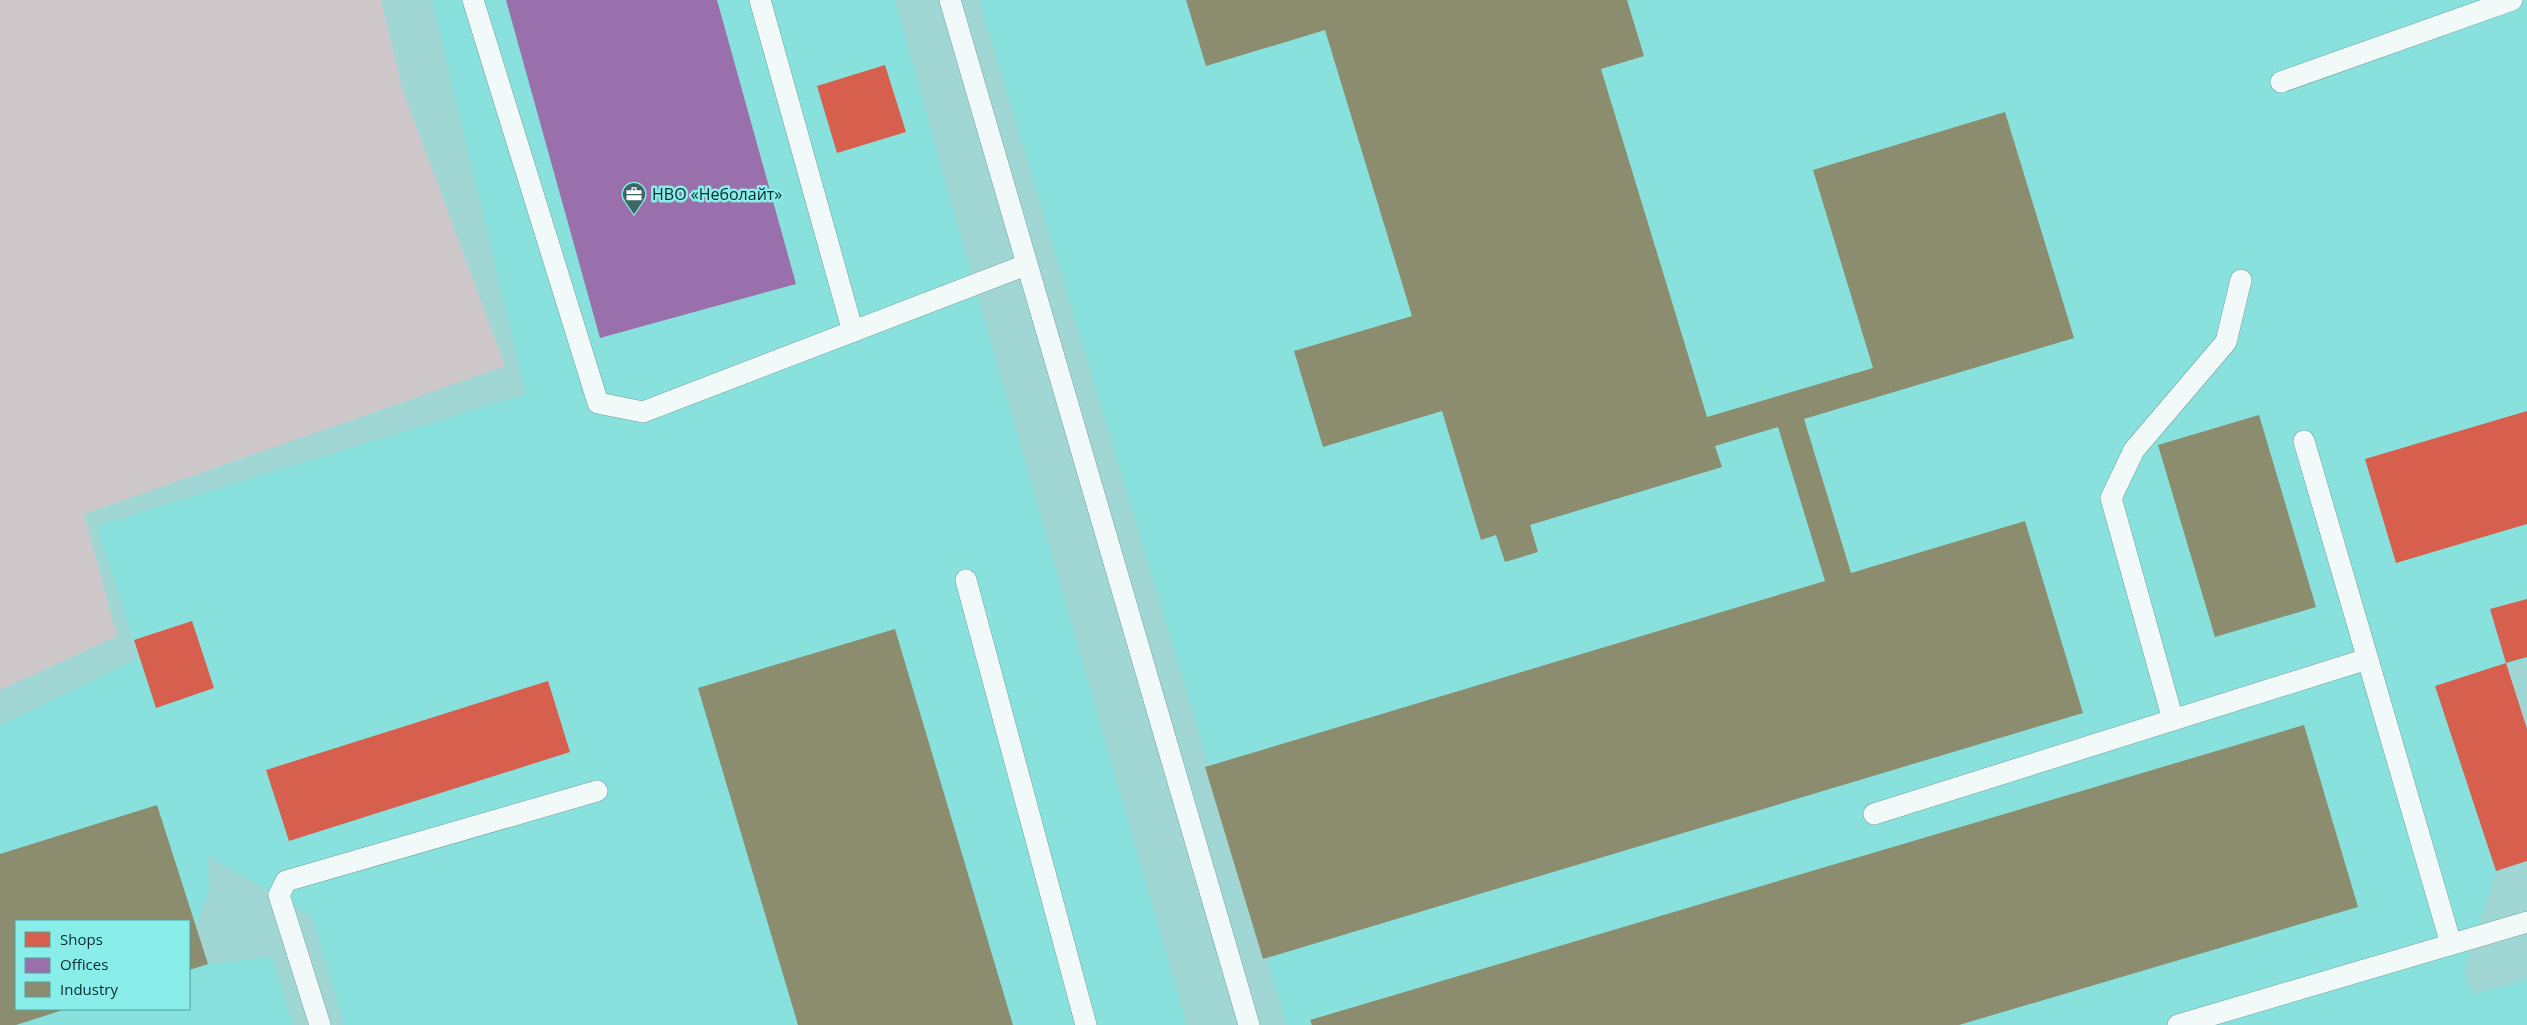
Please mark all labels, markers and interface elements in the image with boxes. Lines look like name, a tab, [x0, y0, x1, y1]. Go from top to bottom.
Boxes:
office icon: НВО «Неболайт»	[621, 181, 647, 215]
place label: НВО «Неболайт»	[652, 183, 782, 205]
legend	[15, 920, 190, 1010]
text: Shops	[60, 929, 103, 949]
text: Offices	[60, 954, 108, 974]
text: Industry	[60, 979, 118, 999]

